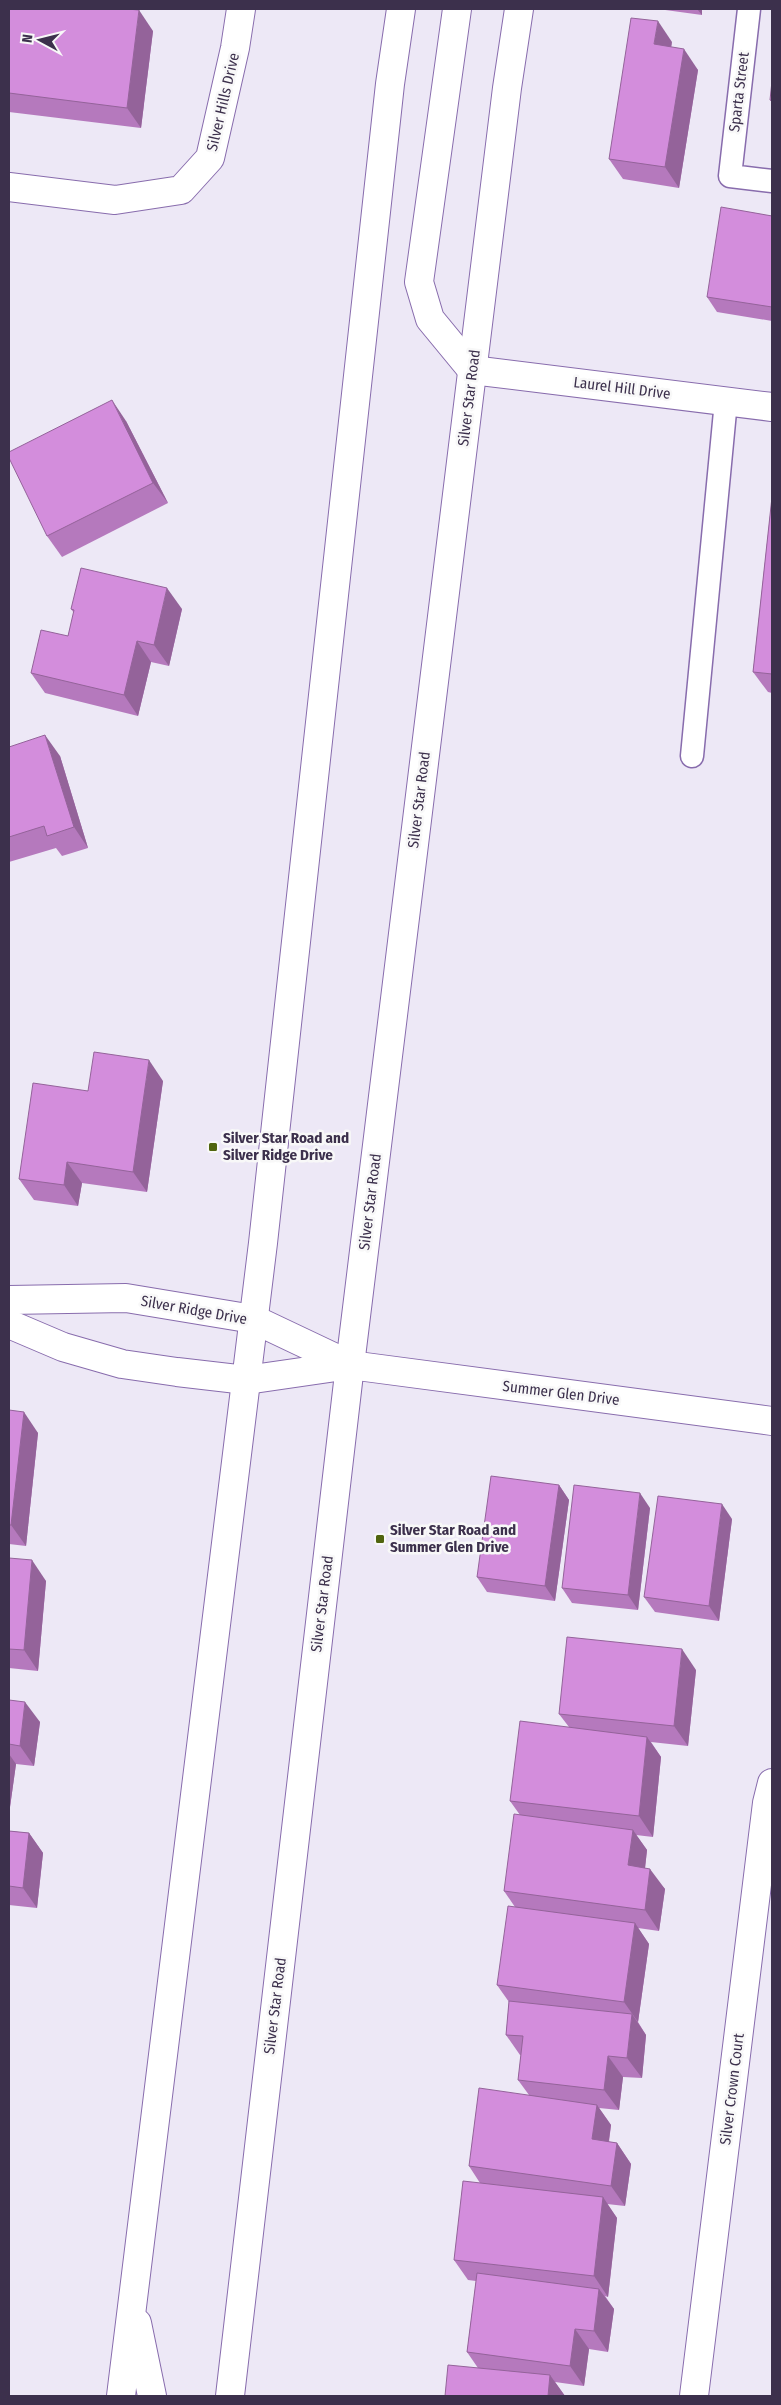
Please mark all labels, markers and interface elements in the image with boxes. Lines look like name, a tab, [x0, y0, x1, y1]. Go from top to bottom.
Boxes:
north arrow	[15, 15, 65, 65]
text: N	[19, 33, 37, 44]
street label: Silver Hills Drive	[203, 51, 243, 153]
street label: Sparta Street	[725, 51, 753, 133]
street label: Silver Star Road	[454, 349, 484, 447]
street label: Laurel Hill Drive	[573, 373, 671, 403]
street label: Silver Star Road	[404, 751, 434, 849]
place label: Silver Star Road and Silver Ridge Drive	[223, 1129, 349, 1164]
marker: Silver Star Road and Silver Ridge Drive	[207, 1141, 219, 1153]
street label: Silver Star Road	[355, 1153, 385, 1251]
street label: Silver Ridge Drive	[140, 1292, 248, 1328]
street label: Summer Glen Drive	[502, 1377, 620, 1409]
place label: Silver Star Road and Summer Glen Drive	[390, 1521, 516, 1556]
marker: Silver Star Road and Summer Glen Drive	[374, 1533, 386, 1545]
street label: Silver Star Road	[307, 1555, 337, 1653]
street label: Silver Star Road	[260, 1957, 290, 2055]
street label: Silver Crown Court	[716, 2032, 748, 2146]

